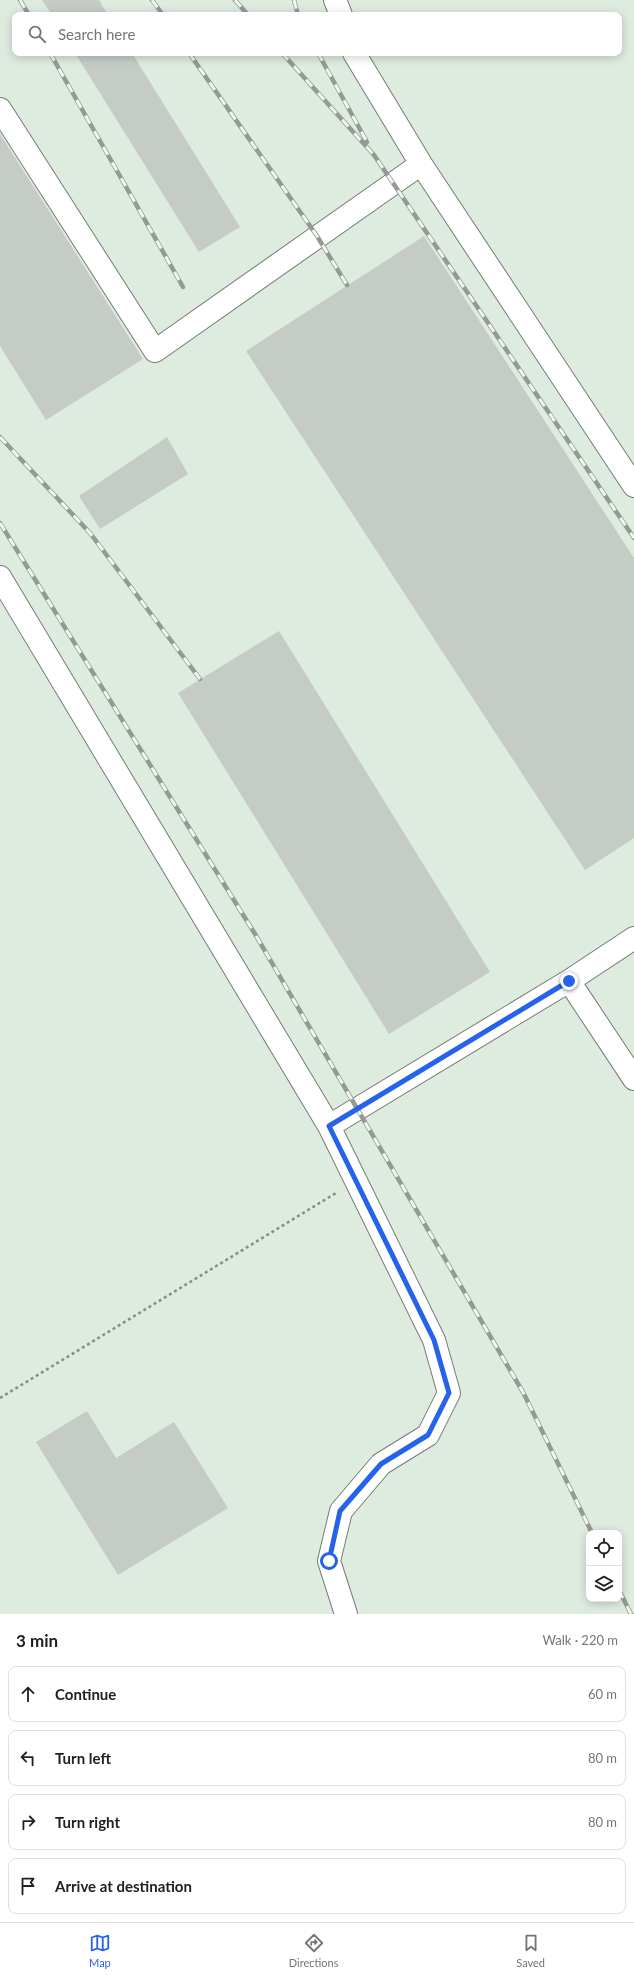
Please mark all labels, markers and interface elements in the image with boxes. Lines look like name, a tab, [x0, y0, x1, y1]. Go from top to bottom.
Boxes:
search box	[12, 12, 622, 56]
icon: search	[26, 23, 48, 45]
text: Search here	[58, 25, 135, 43]
route end	[560, 972, 578, 990]
map controls	[586, 1530, 622, 1602]
button: locate	[586, 1530, 622, 1566]
route start	[320, 1552, 338, 1570]
button: layers	[586, 1566, 622, 1602]
text: 3 min	[16, 1630, 58, 1651]
text: Walk · 220 m	[542, 1632, 618, 1648]
icon: ahead	[17, 1683, 39, 1705]
text: Continue	[55, 1685, 116, 1703]
text: 60 m	[588, 1686, 617, 1702]
icon: left	[17, 1747, 39, 1769]
text: Turn left	[55, 1749, 111, 1767]
text: 80 m	[588, 1750, 617, 1766]
icon: right	[17, 1811, 39, 1833]
text: Turn right	[55, 1813, 120, 1831]
text: 80 m	[588, 1814, 617, 1830]
icon: arrive	[17, 1875, 39, 1897]
text: Arrive at destination	[55, 1877, 192, 1895]
tab: Map	[89, 1932, 111, 1969]
tab: Directions	[289, 1932, 338, 1969]
tab: Saved	[516, 1932, 545, 1969]

